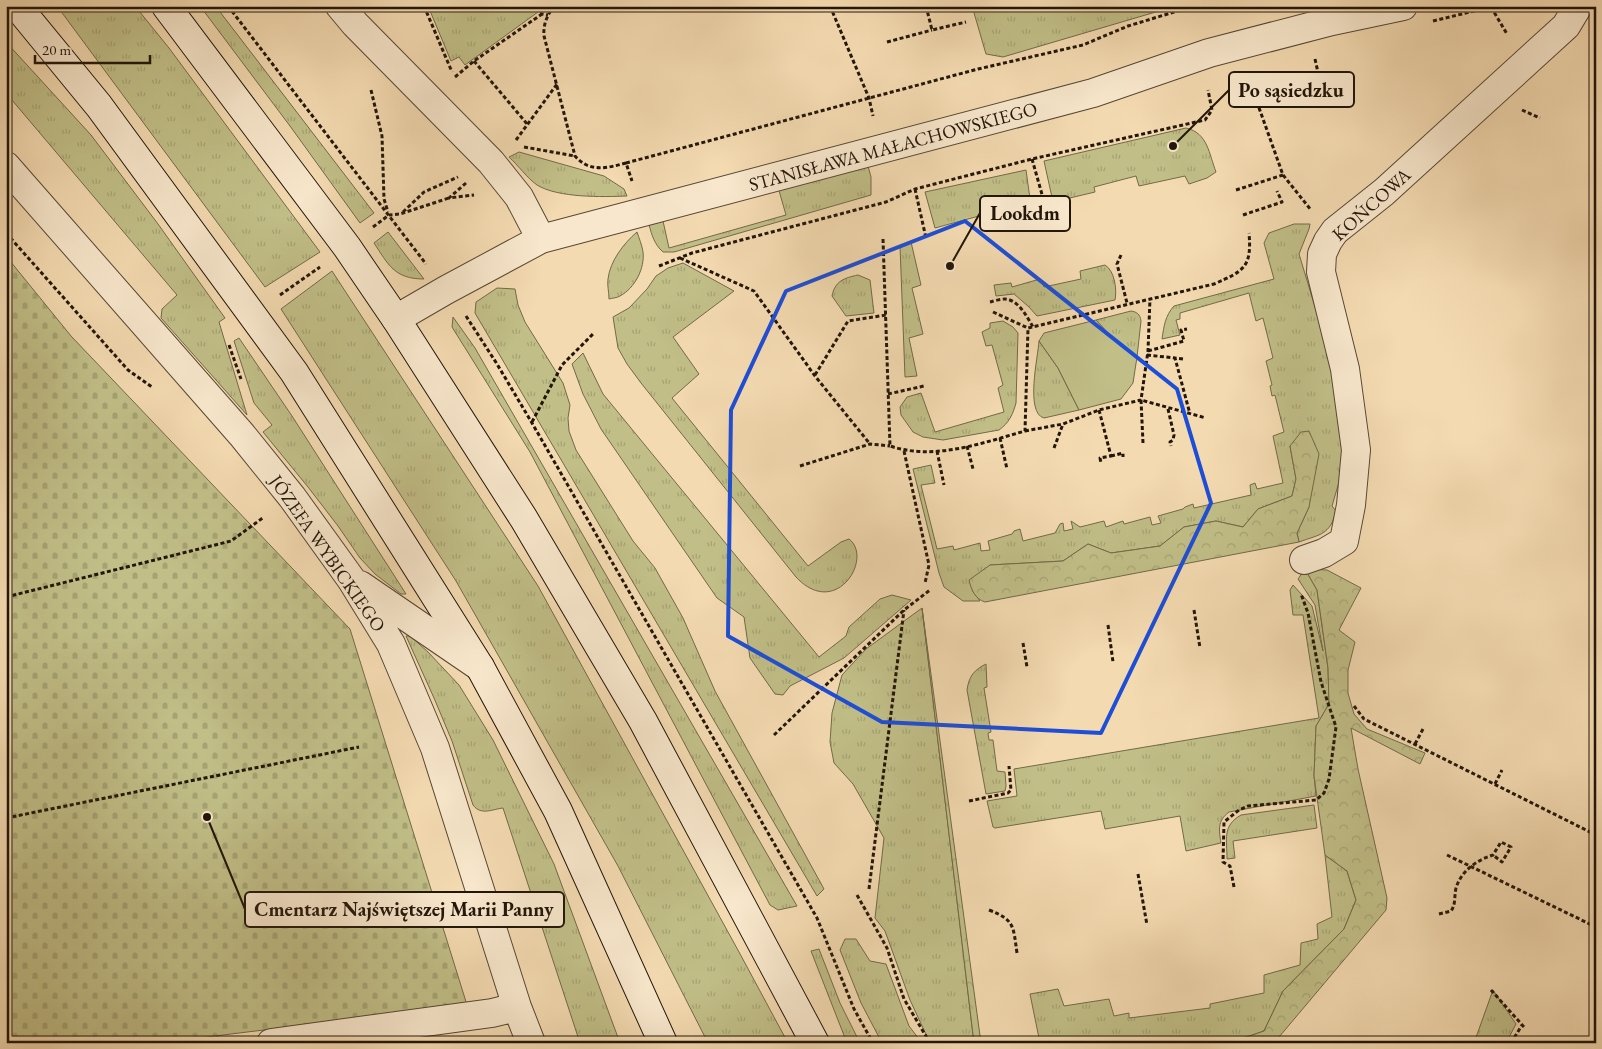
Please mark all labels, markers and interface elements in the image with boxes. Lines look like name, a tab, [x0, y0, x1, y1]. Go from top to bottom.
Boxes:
scale bar	[35, 32, 150, 64]
text: 20 m	[42, 40, 71, 59]
callout: Po sąsiedzku	[1229, 72, 1354, 107]
text: Po sąsiedzku	[1238, 77, 1344, 103]
street label: STANISŁAWA MAŁACHOWSKIEGO	[746, 96, 1040, 197]
street label: KOŃCOWA	[1327, 162, 1417, 246]
callout: Lookdm	[980, 196, 1070, 231]
text: Lookdm	[990, 200, 1060, 226]
street label: JÓZEFA WYBICKIEGO	[263, 468, 391, 637]
callout: Cmentarz Najświętszej Marii Panny	[245, 892, 564, 927]
text: Cmentarz Najświętszej Marii Panny	[254, 896, 554, 922]

